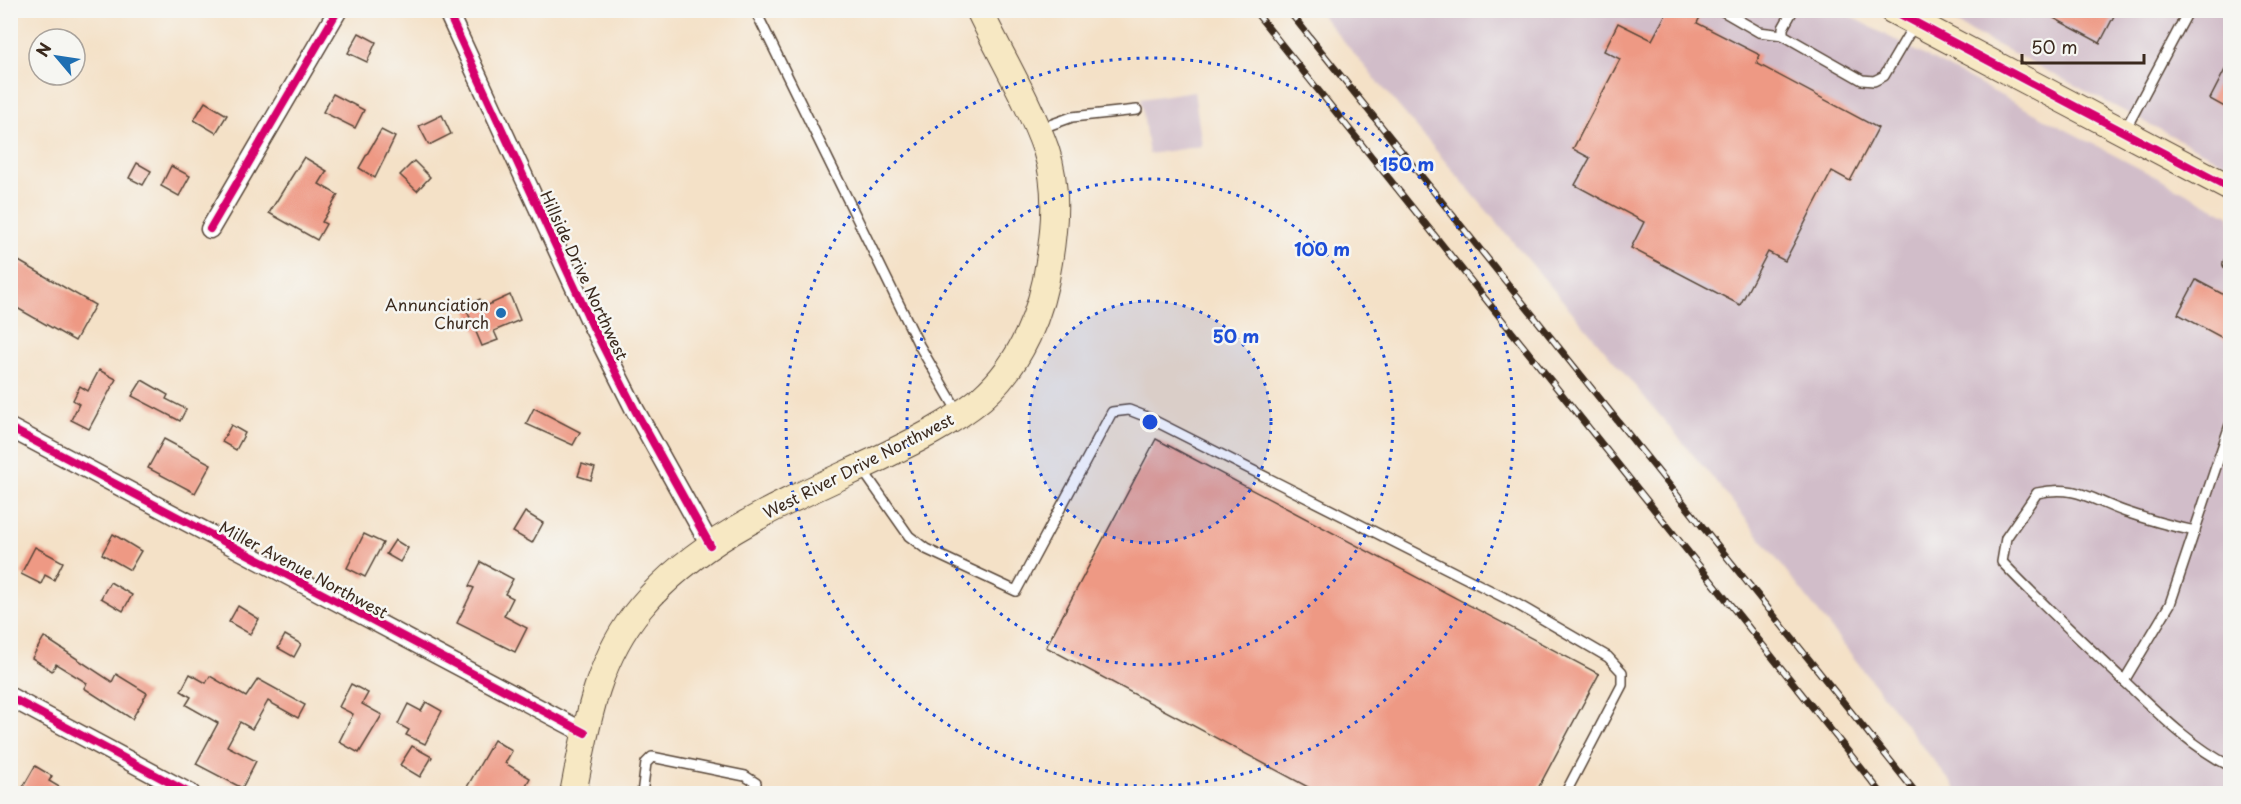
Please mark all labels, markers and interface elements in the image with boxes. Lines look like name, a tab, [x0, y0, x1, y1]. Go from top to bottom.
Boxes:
north arrow	[27, 27, 87, 87]
scale bar	[2022, 27, 2144, 65]
text: 50 m	[2031, 33, 2078, 60]
text: N	[29, 38, 57, 61]
text: 150 m	[1380, 150, 1434, 177]
street label: Hillside Drive Northwest	[535, 186, 635, 364]
text: 100 m	[1294, 235, 1350, 262]
place label: Annunciation Church	[385, 292, 489, 334]
marker: Annunciation Church	[494, 306, 508, 320]
text: 50 m	[1213, 322, 1259, 349]
street label: West River Drive Northwest	[758, 406, 958, 524]
centre of rings	[1140, 412, 1160, 432]
street label: Miller Avenue Northwest	[215, 514, 393, 624]

